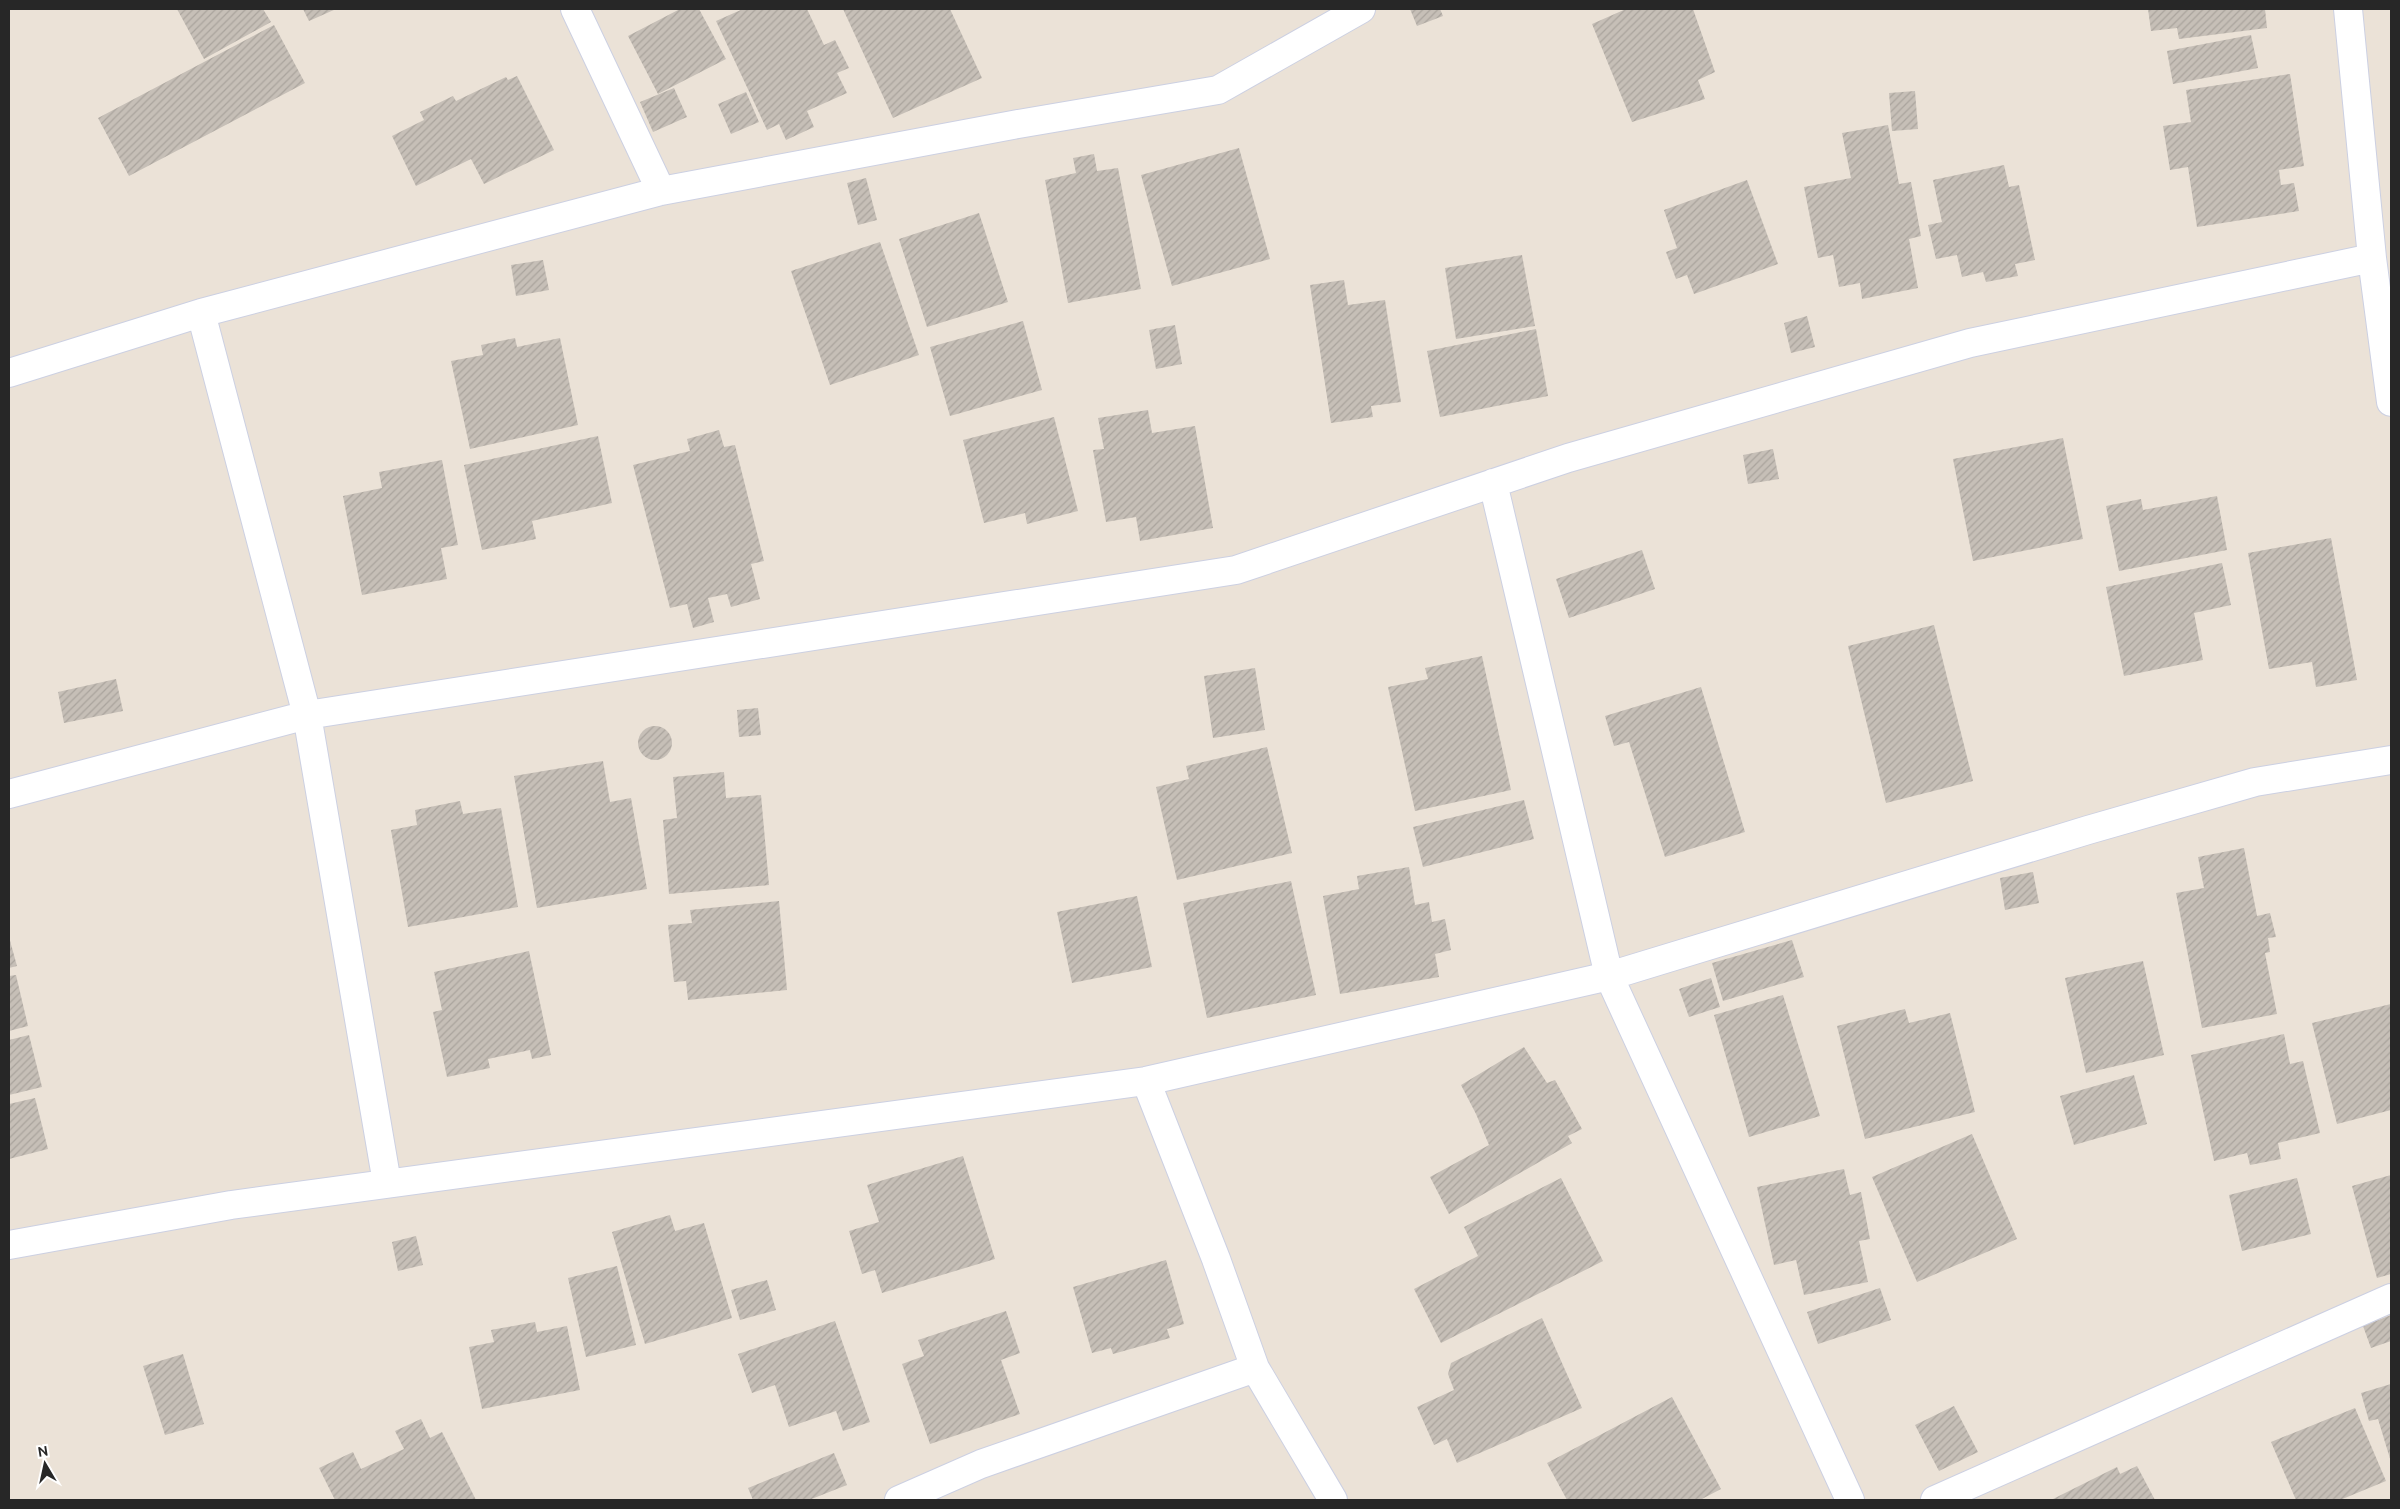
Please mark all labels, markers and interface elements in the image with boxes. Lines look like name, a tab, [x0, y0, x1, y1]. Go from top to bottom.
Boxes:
north arrow	[20, 1439, 70, 1489]
text: N	[37, 1442, 49, 1460]

